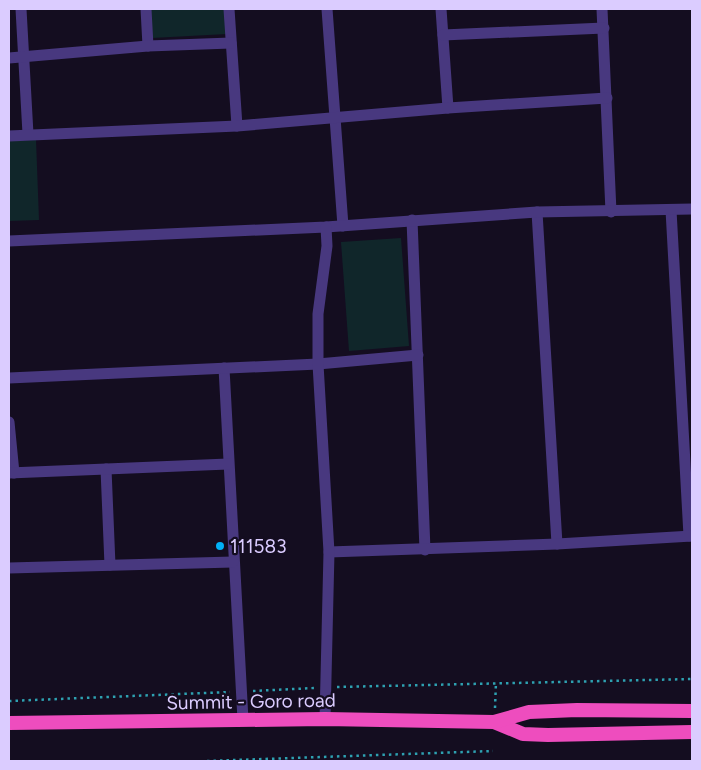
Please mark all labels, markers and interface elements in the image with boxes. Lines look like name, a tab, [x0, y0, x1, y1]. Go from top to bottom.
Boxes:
place label: 111583	[230, 535, 286, 558]
marker: 111583	[214, 540, 226, 552]
street label: Summit - Goro road	[166, 689, 336, 714]

